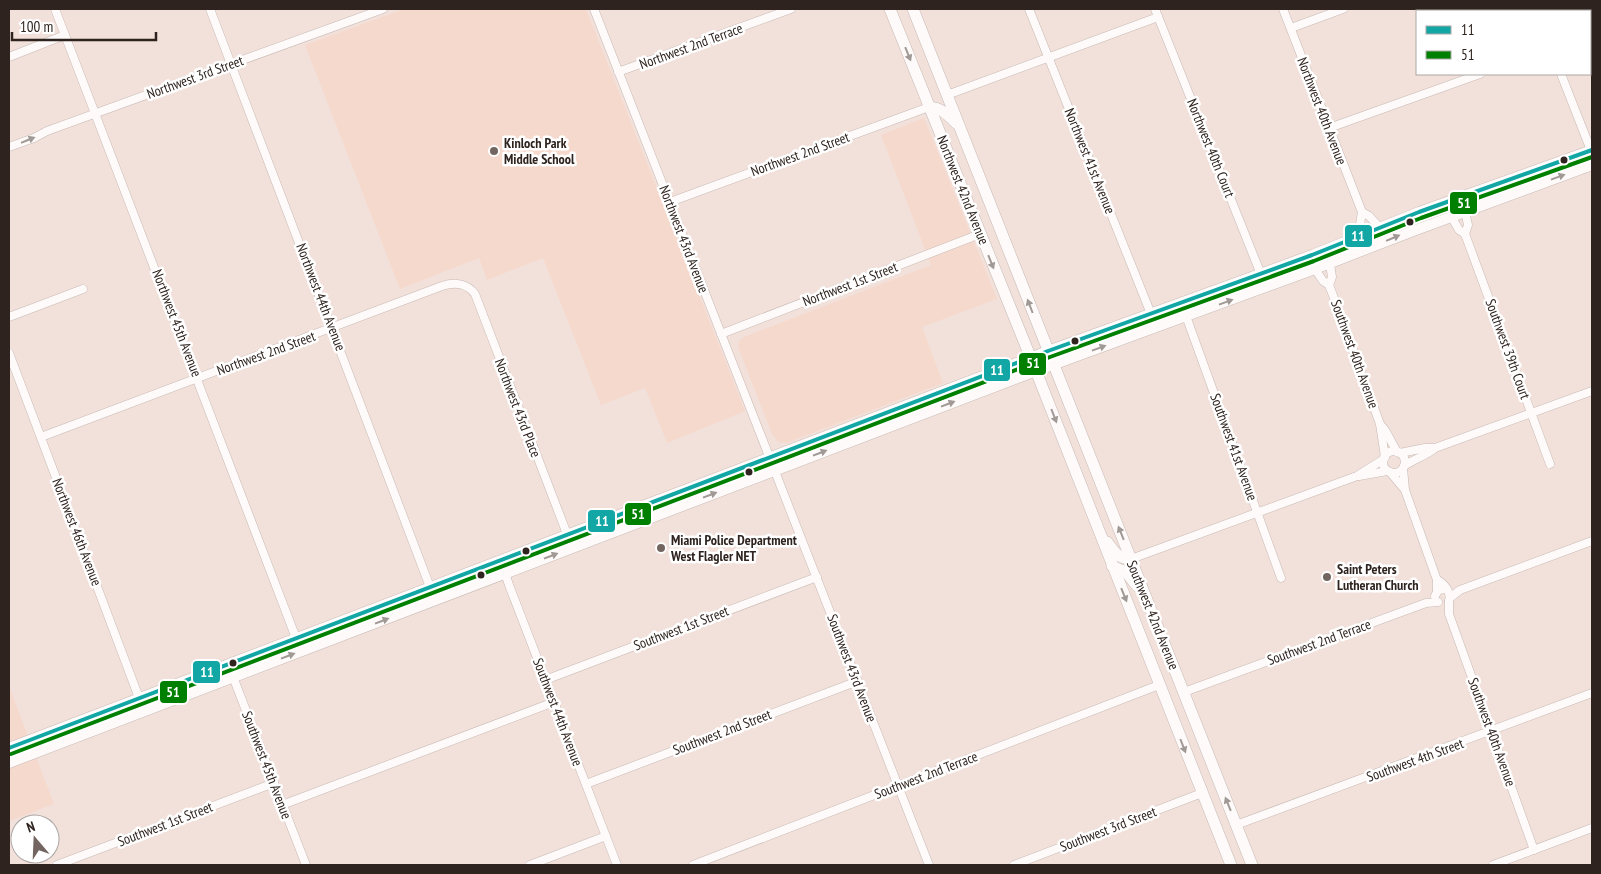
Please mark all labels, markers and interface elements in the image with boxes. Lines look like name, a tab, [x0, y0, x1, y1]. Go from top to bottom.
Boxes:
scale bar	[12, 10, 156, 42]
legend	[1416, 10, 1591, 75]
text: 100 m	[20, 17, 53, 36]
street label: Northwest 2nd Terrace	[637, 19, 745, 73]
text: 11	[1461, 20, 1475, 39]
text: 51	[1461, 45, 1475, 64]
one-way arrow	[905, 47, 913, 61]
street label: Northwest 3rd Street	[144, 51, 246, 103]
street label: Northwest 40th Avenue	[1293, 55, 1351, 168]
street label: Northwest 40th Court	[1183, 96, 1239, 200]
street label: Northwest 41st Avenue	[1061, 106, 1119, 217]
street label: Northwest 2nd Street	[748, 128, 852, 180]
street label: Northwest 42nd Avenue	[933, 133, 993, 247]
place label: Kinloch Park Middle School	[504, 134, 575, 168]
one-way arrow	[21, 135, 36, 143]
marker: Kinloch Park Middle School	[488, 145, 500, 157]
unlabelled marker	[1559, 155, 1569, 165]
one-way arrow	[1551, 173, 1566, 180]
street label: Northwest 43rd Avenue	[655, 183, 713, 296]
line badge: 51	[1449, 191, 1478, 215]
text: 51	[1457, 194, 1471, 212]
unlabelled marker	[1405, 217, 1415, 227]
line badge: 11	[1344, 224, 1373, 248]
text: 11	[1351, 227, 1365, 245]
one-way arrow	[1386, 234, 1400, 242]
street label: Northwest 44th Avenue	[292, 241, 350, 354]
one-way arrow	[988, 255, 996, 269]
street label: Northwest 1st Street	[800, 258, 900, 310]
street label: Northwest 45th Avenue	[148, 267, 206, 380]
street label: Southwest 39th Court	[1482, 296, 1535, 402]
street label: Southwest 40th Avenue	[1327, 297, 1383, 411]
one-way arrow	[1219, 298, 1234, 306]
one-way arrow	[1026, 299, 1034, 313]
street label: Northwest 2nd Street	[214, 327, 318, 379]
unlabelled marker	[1070, 336, 1080, 346]
one-way arrow	[1092, 344, 1107, 352]
line badge: 51	[1018, 352, 1047, 376]
text: 51	[1026, 354, 1040, 372]
street label: Northwest 43rd Place	[491, 356, 545, 460]
line badge: 11	[983, 358, 1011, 382]
text: 11	[990, 361, 1004, 379]
street label: Southwest 41st Avenue	[1206, 391, 1262, 503]
one-way arrow	[941, 400, 956, 408]
one-way arrow	[1051, 409, 1058, 424]
one-way arrow	[813, 449, 828, 457]
unlabelled marker	[744, 467, 754, 477]
street label: Northwest 46th Avenue	[48, 476, 106, 589]
one-way arrow	[703, 491, 718, 498]
line badge: 51	[624, 502, 652, 526]
text: 51	[631, 505, 645, 523]
line badge: 11	[587, 509, 616, 533]
text: 11	[595, 512, 609, 530]
one-way arrow	[1116, 526, 1124, 540]
place label: Miami Police Department West Flagler NET	[670, 531, 797, 565]
marker: Miami Police Department West Flagler NET	[655, 542, 667, 554]
unlabelled marker	[521, 546, 531, 556]
one-way arrow	[543, 552, 558, 559]
street label: Southwest 42nd Avenue	[1123, 558, 1183, 673]
place label: Saint Peters Lutheran Church	[1337, 560, 1419, 594]
unlabelled marker	[476, 570, 486, 580]
marker: Saint Peters Lutheran Church	[1321, 571, 1333, 583]
one-way arrow	[1120, 588, 1128, 602]
street label: Southwest 1st Street	[631, 602, 731, 654]
street label: Southwest 43rd Avenue	[823, 612, 881, 725]
street label: Southwest 2nd Terrace	[1265, 615, 1374, 669]
one-way arrow	[375, 616, 389, 624]
one-way arrow	[281, 652, 296, 660]
street label: Southwest 44th Avenue	[529, 655, 587, 769]
unlabelled marker	[228, 658, 238, 668]
line badge: 11	[192, 660, 221, 684]
text: 11	[200, 663, 214, 681]
street label: Southwest 40th Avenue	[1464, 675, 1520, 789]
line badge: 51	[159, 680, 188, 704]
text: 51	[166, 683, 180, 701]
street label: Southwest 2nd Street	[670, 705, 774, 759]
street label: Southwest 45th Avenue	[238, 708, 296, 822]
street label: Southwest 4th Street	[1364, 734, 1466, 786]
one-way arrow	[1180, 739, 1188, 753]
street label: Southwest 2nd Terrace	[872, 747, 980, 803]
one-way arrow	[1224, 796, 1231, 811]
street label: Southwest 1st Street	[115, 798, 215, 850]
street label: Southwest 3rd Street	[1057, 802, 1159, 856]
north arrow	[10, 814, 60, 864]
text: N	[24, 817, 37, 836]

